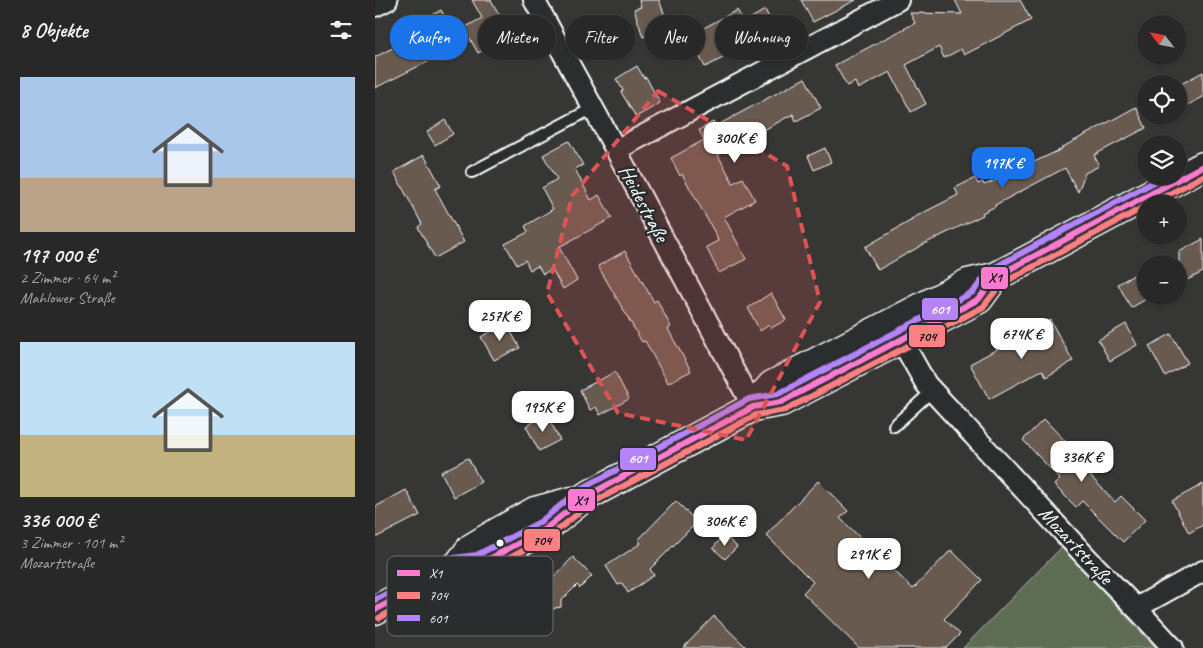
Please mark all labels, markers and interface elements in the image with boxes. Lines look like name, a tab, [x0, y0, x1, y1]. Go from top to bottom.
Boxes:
chip: Kaufen	[390, 15, 468, 60]
chip: Mieten	[478, 15, 556, 60]
chip: Filter	[566, 15, 635, 60]
chip: Neu	[645, 15, 705, 60]
chip: Wohnung	[715, 15, 808, 60]
north arrow	[1137, 15, 1187, 65]
map controls	[1137, 15, 1187, 305]
icon: filters	[327, 16, 355, 44]
text: 8 Objekte	[20, 17, 88, 43]
button: locate	[1137, 75, 1187, 125]
icon: home	[143, 110, 233, 200]
pin: 300K €	[694, 121, 776, 164]
text: 300K €	[715, 128, 755, 148]
button: layers	[1137, 135, 1187, 185]
pin: 197K €	[962, 146, 1044, 189]
text: 197K €	[983, 153, 1023, 173]
street label: Heidestraße	[613, 160, 676, 248]
button: +	[1137, 195, 1187, 245]
text: 197 000 €	[20, 242, 96, 268]
button: −	[1137, 255, 1187, 305]
line badge: X1	[980, 266, 1009, 290]
text: 2 Zimmer · 64 m²	[20, 268, 115, 288]
text: X1	[988, 269, 1004, 286]
text: Mahlower Straße	[20, 288, 115, 308]
line badge: 601	[921, 297, 959, 321]
pin: 257K €	[459, 300, 541, 342]
text: 601	[930, 301, 951, 318]
text: 257K €	[480, 306, 520, 326]
pin: 674K €	[981, 318, 1063, 360]
line badge: 704	[908, 324, 946, 348]
text: 674K €	[1001, 324, 1043, 344]
text: 704	[918, 328, 938, 345]
icon: home	[143, 375, 233, 465]
pin: 195K €	[502, 390, 584, 433]
text: 195K €	[523, 397, 563, 417]
pin: 336K €	[1041, 440, 1123, 483]
line badge: 601	[619, 447, 657, 471]
text: 336K €	[1061, 447, 1103, 467]
text: 601	[628, 450, 649, 467]
line badge: X1	[567, 488, 596, 512]
text: X1	[574, 492, 590, 509]
street label: Mozartstraße	[1033, 500, 1120, 591]
pin: 306K €	[684, 504, 766, 547]
text: 336 000 €	[20, 507, 97, 533]
text: 306K €	[704, 511, 746, 531]
line badge: 704	[523, 528, 561, 552]
text: 704	[533, 532, 553, 549]
text: 3 Zimmer · 101 m²	[20, 533, 122, 553]
unlabelled marker	[495, 538, 505, 548]
pin: 291K €	[828, 538, 910, 580]
text: 291K €	[849, 544, 889, 564]
text: Mozartstraße	[20, 553, 94, 573]
legend	[387, 556, 553, 636]
text: X1	[429, 565, 443, 582]
text: 704	[429, 587, 450, 604]
text: 601	[429, 610, 449, 627]

